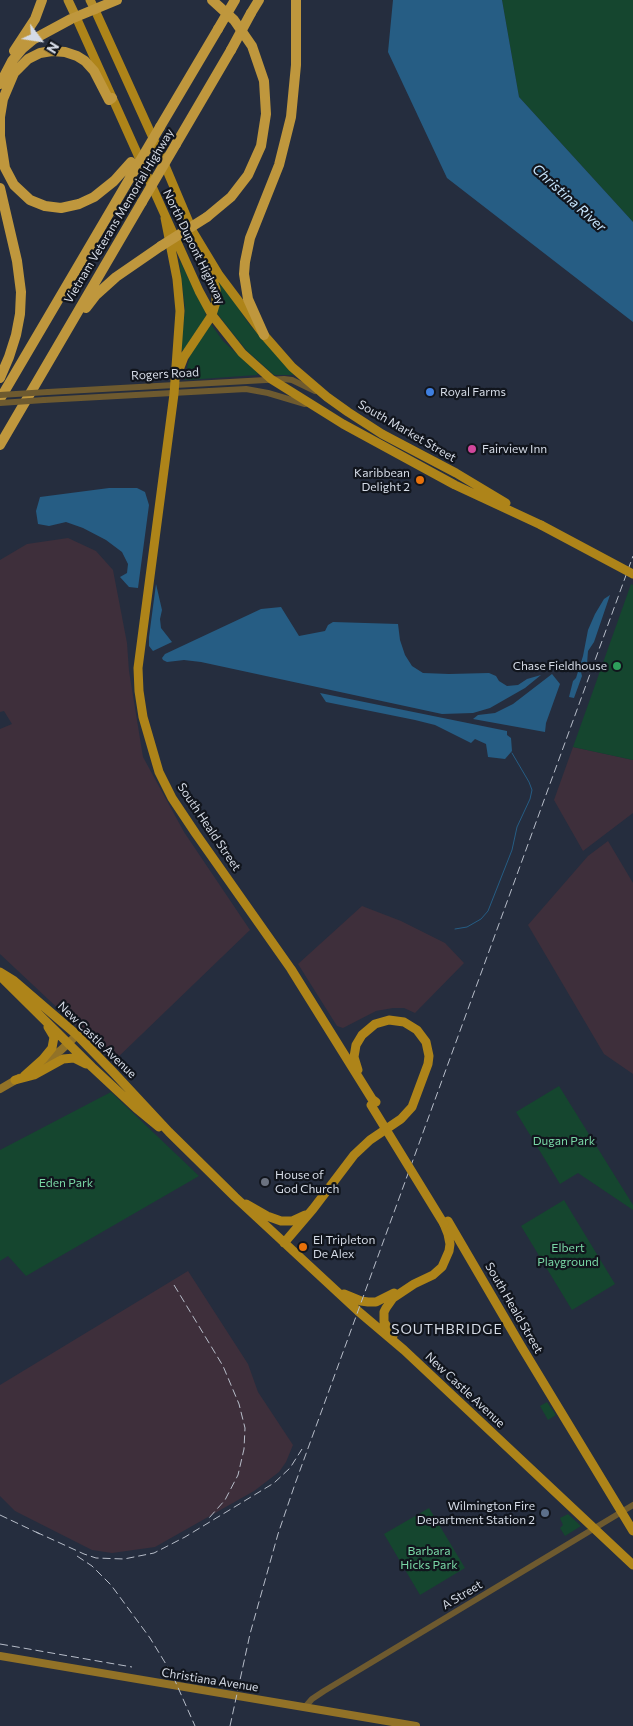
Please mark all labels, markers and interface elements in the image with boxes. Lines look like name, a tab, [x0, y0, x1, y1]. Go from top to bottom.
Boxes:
north arrow	[15, 15, 65, 65]
text: N	[43, 39, 63, 57]
street label: Vietnam Veterans Memorial Highway	[61, 126, 177, 306]
water label: Christina River	[529, 160, 609, 236]
street label: North Dupont Highway	[160, 187, 228, 307]
street label: Rogers Road	[131, 365, 199, 383]
place label: Royal Farms	[440, 385, 506, 399]
marker: Royal Farms	[424, 386, 436, 398]
street label: South Market Street	[355, 397, 459, 465]
place label: Fairview Inn	[482, 442, 547, 456]
marker: Fairview Inn	[466, 443, 478, 455]
place label: Karibbean Delight 2	[354, 466, 410, 494]
marker: Karibbean Delight 2	[414, 474, 426, 486]
place label: Chase Fieldhouse	[513, 659, 607, 673]
marker: Chase Fieldhouse	[611, 660, 623, 672]
street label: South Heald Street	[174, 780, 244, 874]
street label: New Castle Avenue	[55, 999, 139, 1081]
park label: Dugan Park	[533, 1134, 595, 1148]
place label: House of God Church	[275, 1168, 339, 1196]
park label: Eden Park	[39, 1176, 93, 1190]
marker: House of God Church	[259, 1176, 271, 1188]
place label: El Tripleton De Alex	[313, 1233, 375, 1261]
marker: El Tripleton De Alex	[297, 1241, 309, 1253]
park label: Elbert Playground	[537, 1241, 599, 1269]
street label: South Heald Street	[482, 1260, 546, 1356]
district label: SOUTHBRIDGE	[390, 1321, 504, 1337]
street label: New Castle Avenue	[422, 1349, 508, 1431]
place label: Wilmington Fire Department Station 2	[417, 1499, 535, 1527]
marker: Wilmington Fire Department Station 2	[539, 1507, 551, 1519]
park label: Barbara Hicks Park	[400, 1544, 458, 1572]
street label: A Street	[439, 1577, 485, 1613]
street label: Christiana Avenue	[160, 1665, 260, 1695]

